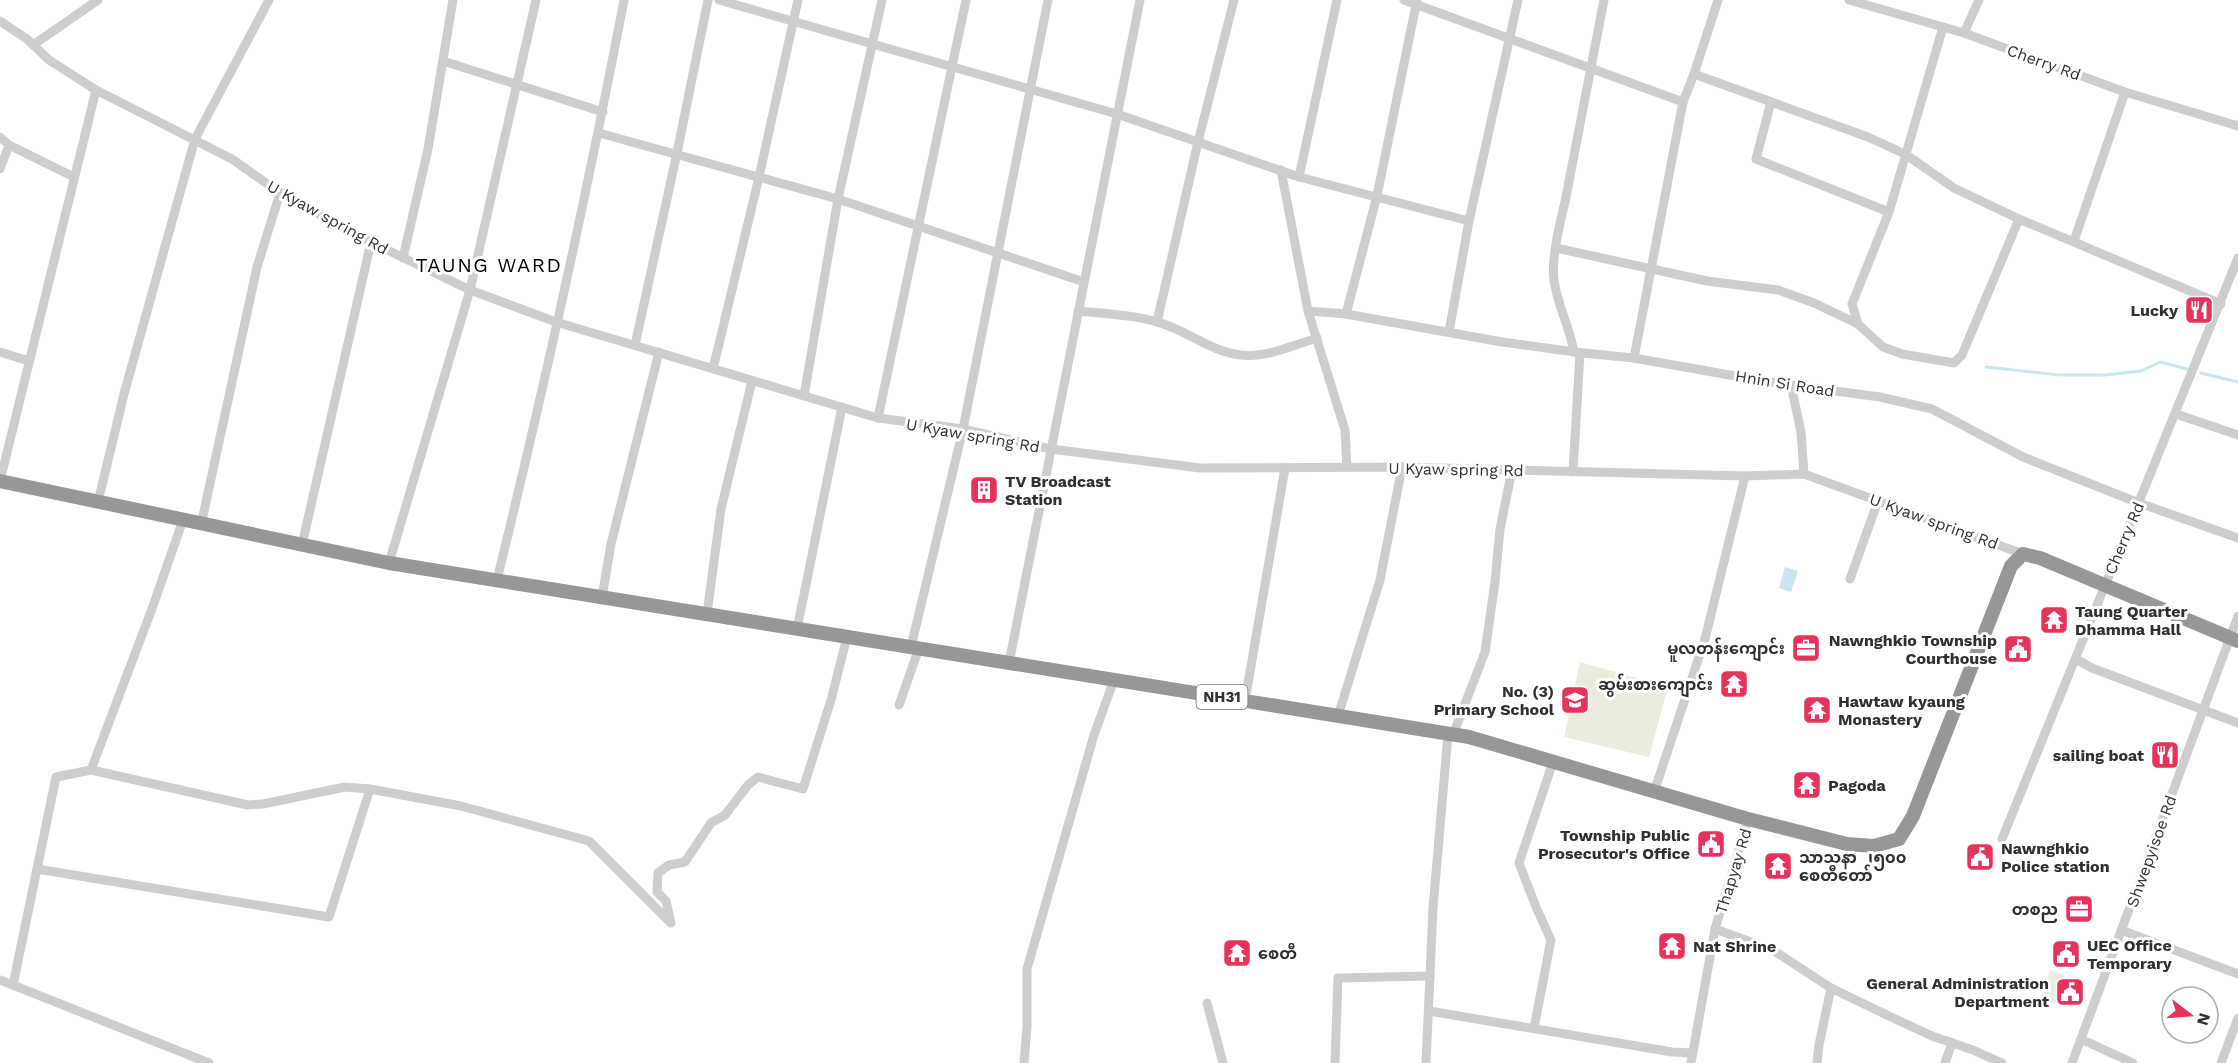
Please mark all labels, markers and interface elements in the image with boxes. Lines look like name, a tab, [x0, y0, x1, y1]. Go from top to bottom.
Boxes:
street label: Cherry Rd	[2004, 40, 2083, 85]
street label: U Kyaw spring Rd	[264, 176, 392, 259]
district label: TAUNG WARD	[415, 253, 563, 277]
restaurant icon: Lucky	[2183, 294, 2215, 326]
place label: Lucky	[2131, 301, 2179, 320]
street label: Hnin Si Road	[1734, 366, 1836, 401]
street label: U Kyaw spring Rd	[905, 414, 1041, 457]
street label: U Kyaw spring Rd	[1388, 459, 1524, 480]
place label: TV Broadcast Station	[1005, 472, 1111, 509]
building icon: TV Broadcast Station	[968, 474, 1000, 506]
street label: U Kyaw spring Rd	[1867, 489, 2001, 554]
street label: Cherry Rd	[2101, 499, 2148, 577]
place label: Taung Quarter Dhamma Hall	[2075, 602, 2188, 639]
temple icon: Taung Quarter Dhamma Hall	[2038, 604, 2070, 636]
place label: Nawnghkio Township Courthouse	[1829, 631, 1997, 668]
office icon: မူလတန်းကျောင်း	[1790, 632, 1822, 664]
public building icon: Nawnghkio Township Courthouse	[2002, 633, 2034, 665]
place label: မူလတန်းကျောင်း	[1667, 637, 1785, 662]
temple icon: ဆွမ်းစားကျောင်း	[1718, 668, 1750, 700]
place label: ဆွမ်းစားကျောင်း	[1598, 673, 1713, 698]
place label: No. (3) Primary School	[1434, 682, 1555, 719]
school or university icon: No. (3) Primary School	[1559, 684, 1591, 716]
road number: NH31	[1196, 685, 1248, 709]
place label: Hawtaw kyaung Monastery	[1838, 692, 1965, 729]
temple icon: Hawtaw kyaung Monastery	[1801, 694, 1833, 726]
restaurant icon: sailing boat	[2149, 739, 2181, 771]
place label: sailing boat	[2053, 746, 2144, 765]
temple icon: Pagoda	[1791, 769, 1823, 801]
place label: Pagoda	[1828, 776, 1887, 795]
street label: Shwepyisoe Rd	[2122, 793, 2181, 910]
place label: Township Public Prosecutor's Office	[1538, 826, 1690, 863]
street label: Thapyay Rd	[1711, 826, 1755, 916]
public building icon: Township Public Prosecutor's Office	[1695, 828, 1727, 860]
place label: Nawnghkio Police station	[2001, 839, 2110, 876]
public building icon: Nawnghkio Police station	[1964, 841, 1996, 873]
place label: သာသနာ ၂၅၀၀ စေတီတော်	[1799, 848, 1906, 885]
temple icon: သာသနာ ၂၅၀၀ စေတီတော်	[1762, 850, 1794, 882]
office icon: တစည	[2063, 893, 2095, 925]
place label: တစည	[2012, 900, 2058, 923]
temple icon: Nat Shrine	[1656, 930, 1688, 962]
place label: UEC Office Temporary	[2087, 936, 2173, 973]
temple icon: စေတီ	[1221, 937, 1253, 969]
place label: Nat Shrine	[1693, 937, 1776, 956]
public building icon: UEC Office Temporary	[2050, 938, 2082, 970]
place label: စေတီ	[1258, 942, 1297, 963]
place label: General Administration Department	[1866, 974, 2049, 1011]
public building icon: General Administration Department	[2054, 976, 2086, 1008]
north arrow	[2160, 985, 2220, 1045]
text: N	[2193, 1011, 2215, 1028]

